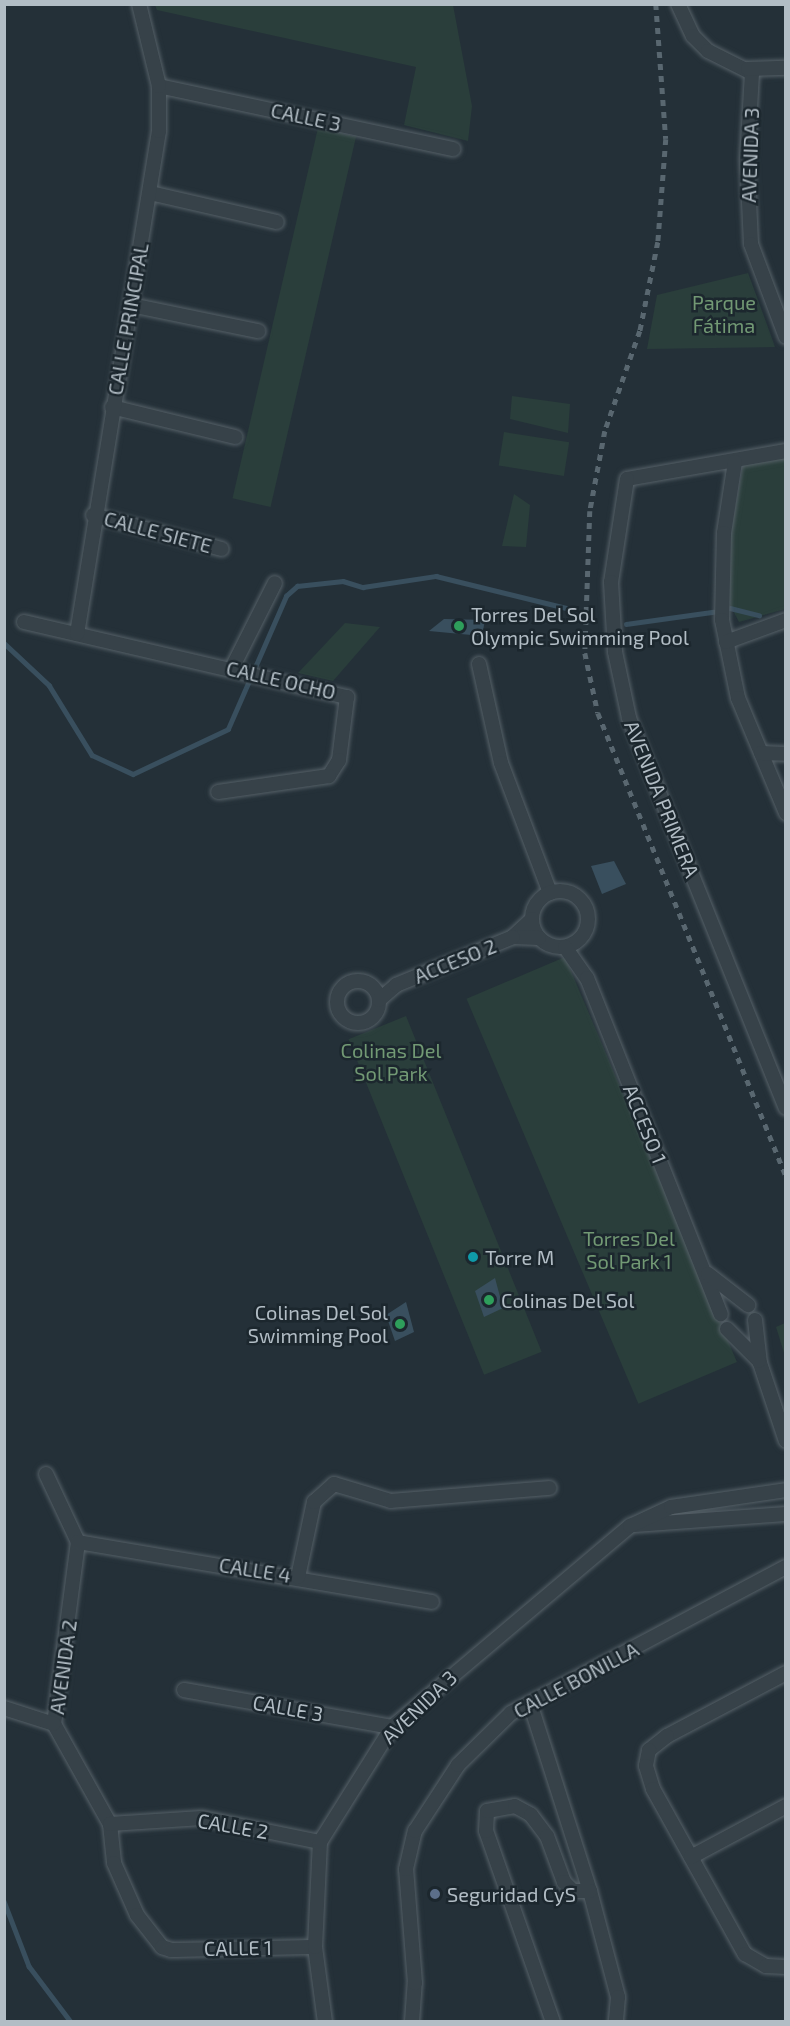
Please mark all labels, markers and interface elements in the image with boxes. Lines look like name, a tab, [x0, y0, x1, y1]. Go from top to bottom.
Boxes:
street label: CALLE 3	[269, 98, 343, 136]
street label: AVENIDA 3	[736, 107, 764, 203]
street label: CALLE PRINCIPAL	[103, 241, 153, 397]
park label: Parque Fátima	[692, 291, 756, 338]
street label: CALLE SIETE	[102, 506, 214, 558]
place label: Torres Del Sol Olympic Swimming Pool	[471, 602, 689, 649]
marker: Torres Del Sol Olympic Swimming Pool	[452, 619, 466, 633]
street label: CALLE OCHO	[224, 656, 338, 704]
street label: AVENIDA PRIMERA	[619, 717, 705, 881]
street label: ACCESO 2	[410, 934, 500, 988]
park label: Colinas Del Sol Park	[341, 1038, 441, 1085]
street label: ACCESO 1	[618, 1081, 672, 1167]
park label: Torres Del Sol Park 1	[583, 1227, 675, 1274]
place label: Torre M	[485, 1245, 554, 1269]
marker: Torre M	[466, 1250, 480, 1264]
place label: Colinas Del Sol	[501, 1288, 635, 1312]
marker: Colinas Del Sol	[482, 1293, 496, 1307]
place label: Colinas Del Sol Swimming Pool	[248, 1300, 388, 1347]
marker: Colinas Del Sol Swimming Pool	[393, 1317, 407, 1331]
street label: CALLE 4	[217, 1552, 293, 1588]
street label: AVENIDA 2	[44, 1618, 82, 1716]
street label: CALLE BONILLA	[509, 1637, 643, 1723]
street label: AVENIDA 3	[376, 1665, 462, 1749]
street label: CALLE 3	[251, 1690, 325, 1726]
street label: CALLE 2	[196, 1808, 270, 1844]
place label: Seguridad CyS	[447, 1882, 576, 1906]
marker: Seguridad CyS	[428, 1887, 442, 1901]
street label: CALLE 1	[204, 1935, 272, 1961]

